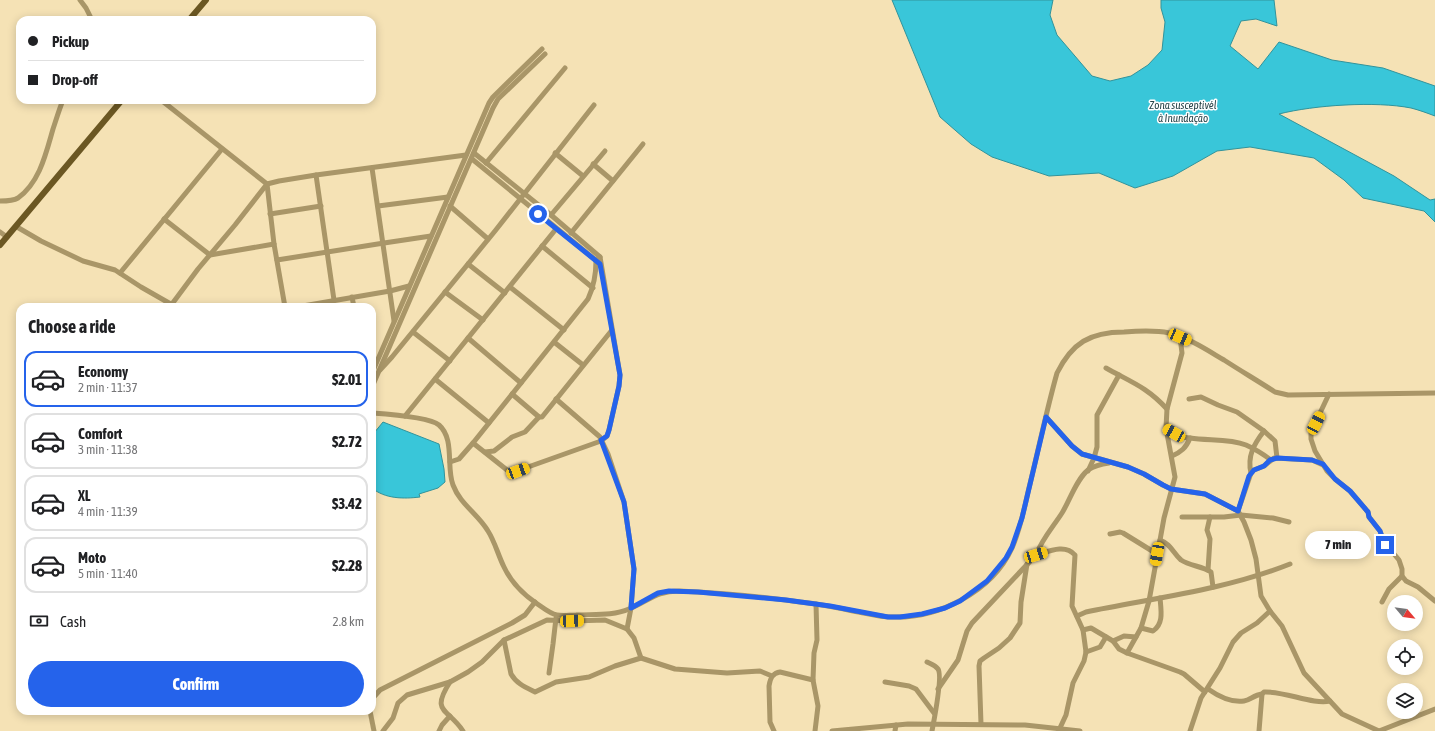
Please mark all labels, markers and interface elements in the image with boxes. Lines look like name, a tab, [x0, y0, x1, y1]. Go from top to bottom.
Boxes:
text: Pickup	[52, 33, 89, 50]
text: Drop-off	[52, 71, 98, 88]
water label: Zona susceptivél à Inundação	[1149, 99, 1217, 124]
route start	[529, 205, 547, 223]
text: Choose a ride	[28, 316, 116, 337]
car	[1167, 327, 1193, 347]
icon: car	[30, 361, 66, 397]
text: Economy	[78, 363, 128, 380]
text: $2.01	[332, 371, 362, 388]
text: 2 min · 11:37	[78, 380, 138, 395]
car	[1305, 410, 1327, 436]
car	[1161, 422, 1187, 444]
icon: car	[30, 423, 66, 459]
text: Comfort	[78, 425, 122, 442]
text: $2.72	[332, 433, 362, 450]
text: 3 min · 11:38	[78, 442, 138, 457]
car	[505, 461, 531, 481]
icon: car	[30, 485, 66, 521]
text: XL	[78, 487, 91, 504]
text: $3.42	[332, 495, 362, 512]
text: 4 min · 11:39	[78, 504, 138, 519]
callout: 7 min	[1305, 531, 1371, 559]
route end	[1376, 536, 1394, 554]
text: 7 min	[1325, 537, 1351, 552]
car	[1149, 541, 1165, 567]
car	[1023, 546, 1049, 564]
icon: car	[30, 547, 66, 583]
text: Moto	[78, 549, 106, 566]
text: $2.28	[332, 557, 362, 574]
text: 5 min · 11:40	[78, 566, 138, 581]
north arrow	[1387, 595, 1423, 631]
map controls	[1387, 595, 1423, 719]
icon: cash	[28, 610, 50, 632]
text: Cash	[60, 613, 86, 630]
text: 2.8 km	[333, 614, 364, 629]
car	[560, 615, 584, 627]
button: locate	[1387, 639, 1423, 675]
button: Confirm	[28, 661, 364, 707]
button: layers	[1387, 683, 1423, 719]

